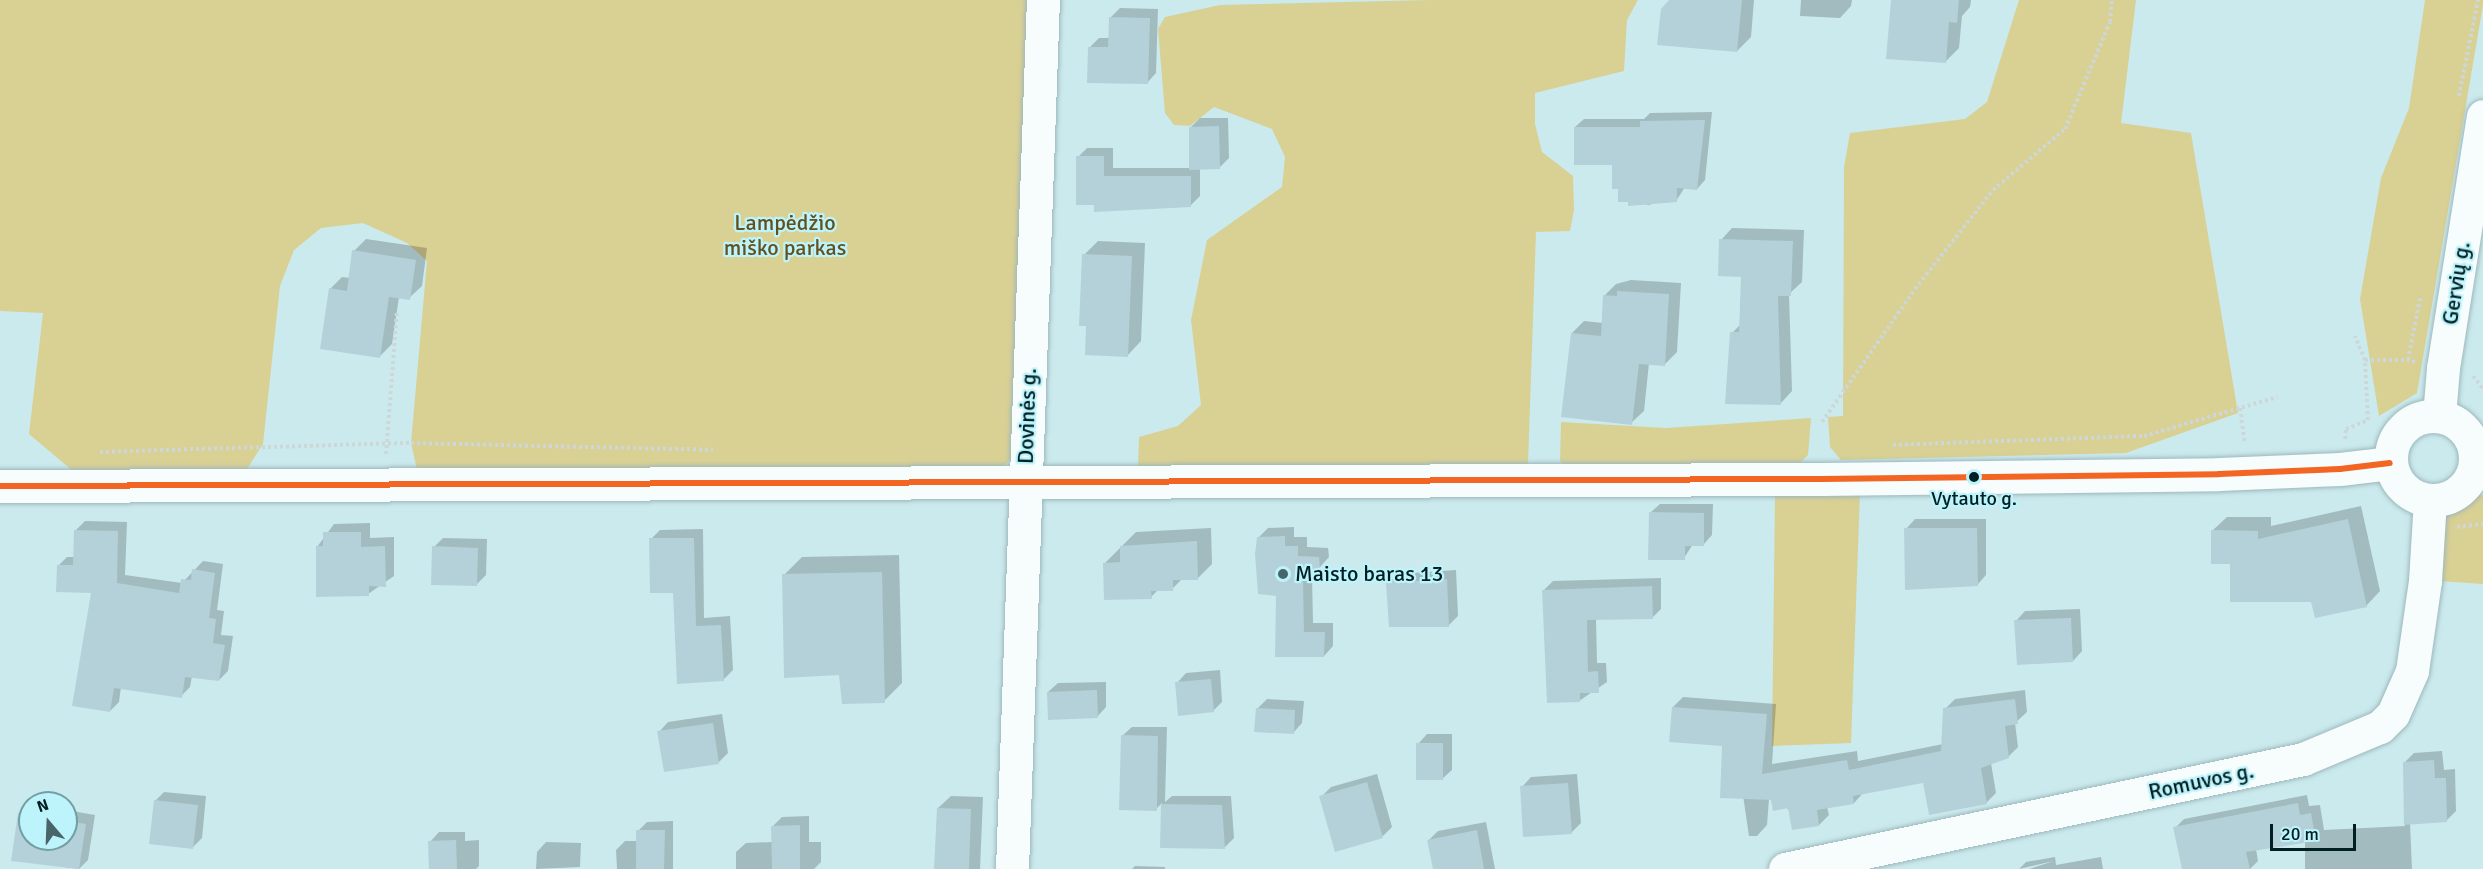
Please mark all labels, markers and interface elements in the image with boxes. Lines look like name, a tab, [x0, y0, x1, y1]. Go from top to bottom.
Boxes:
park label: Lampėdžio miško parkas	[724, 209, 846, 260]
street label: Gervių g.	[2436, 240, 2476, 326]
street label: Dovinės g.	[1012, 368, 1042, 464]
marker: Vytauto g.	[1968, 471, 1980, 483]
place label: Vytauto g.	[1931, 486, 2017, 510]
place label: Maisto baras 13	[1295, 561, 1443, 587]
marker: Maisto baras 13	[1276, 567, 1290, 581]
street label: Romuvos g.	[2146, 757, 2256, 805]
north arrow	[18, 791, 78, 851]
text: N	[34, 795, 51, 817]
scale bar	[2273, 812, 2358, 850]
text: 20 m	[2281, 823, 2319, 845]

